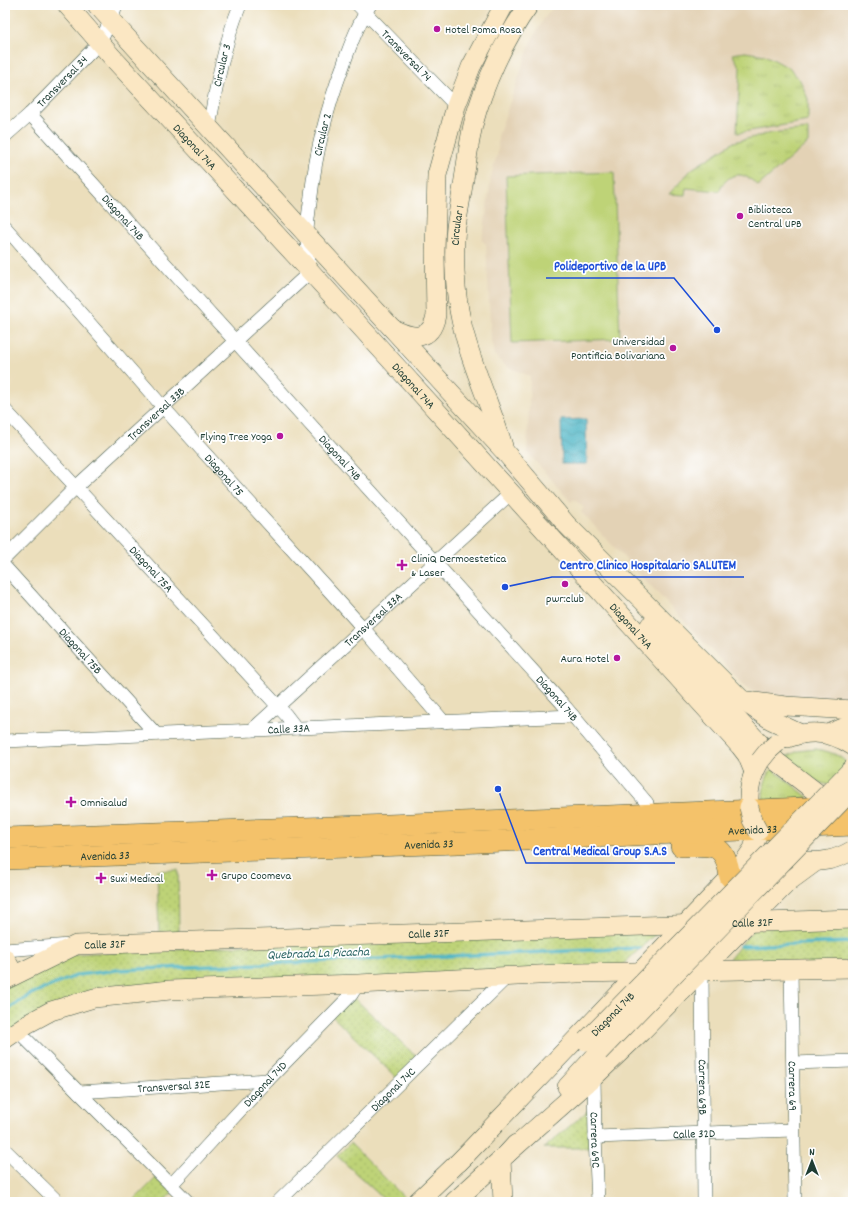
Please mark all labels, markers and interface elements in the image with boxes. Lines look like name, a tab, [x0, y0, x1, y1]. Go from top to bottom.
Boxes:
place label: Hotel Poma Rosa	[445, 22, 521, 39]
marker: Hotel Poma Rosa	[432, 24, 442, 34]
street label: Transversal 74	[377, 27, 435, 86]
street label: Circular 3	[210, 42, 236, 89]
street label: Transversal 34	[34, 52, 92, 112]
street label: Circular 2	[310, 112, 337, 158]
street label: Diagonal 74A	[168, 121, 220, 175]
street label: Diagonal 74B	[97, 191, 148, 245]
place label: Biblioteca Central UPB	[748, 202, 802, 233]
street label: Circular 1	[448, 204, 469, 246]
marker: Biblioteca Central UPB	[735, 211, 745, 221]
callout: Polideportivo de la UPB	[546, 253, 674, 278]
text: Polideportivo de la UPB	[554, 258, 666, 277]
place label: Universidad Pontificia Bolivariana	[571, 334, 665, 365]
marker: Universidad Pontificia Bolivariana	[668, 343, 678, 353]
street label: Diagonal 74A	[387, 360, 439, 414]
street label: Transversal 33B	[124, 384, 190, 446]
place label: Flying Tree Yoga	[200, 429, 272, 446]
marker: Flying Tree Yoga	[275, 431, 285, 441]
street label: Diagonal 74B	[314, 432, 365, 486]
street label: Diagonal 75	[200, 451, 247, 501]
street label: Diagonal 75A	[124, 543, 177, 597]
place label: CliniQ Dermoestetica & Laser	[411, 551, 506, 582]
callout: Centro Clinico Hospitalario SALUTEM	[552, 552, 744, 577]
text: Centro Clinico Hospitalario SALUTEM	[560, 557, 737, 576]
marker: CliniQ Dermoestetica & Laser	[396, 559, 408, 571]
marker: pwr:club	[560, 579, 570, 589]
street label: Transversal 33A	[341, 589, 407, 652]
place label: pwr:club	[546, 591, 584, 608]
street label: Diagonal 74A	[605, 600, 656, 654]
street label: Diagonal 75B	[54, 625, 105, 679]
place label: Aura Hotel	[560, 651, 609, 668]
marker: Aura Hotel	[612, 653, 622, 663]
street label: Diagonal 74B	[531, 672, 582, 726]
street label: Calle 33A	[267, 721, 311, 739]
place label: Omnisalud	[80, 795, 127, 812]
marker: Omnisalud	[65, 796, 77, 808]
street label: Avenida 33	[727, 821, 777, 841]
street label: Avenida 33	[404, 836, 454, 855]
callout: Central Medical Group S.A.S	[526, 838, 675, 863]
text: Central Medical Group S.A.S	[533, 843, 667, 862]
street label: Avenida 33	[80, 848, 130, 866]
place label: Grupo Coomeva	[221, 868, 291, 885]
marker: Grupo Coomeva	[206, 869, 218, 881]
place label: Suxi Medical	[110, 871, 163, 888]
marker: Suxi Medical	[95, 872, 107, 884]
street label: Calle 32F	[732, 915, 774, 933]
street label: Calle 32F	[408, 925, 450, 944]
street label: Calle 32F	[84, 936, 126, 955]
water label: Quebrada La Picacha	[267, 943, 370, 966]
street label: Diagonal 74B	[588, 988, 640, 1041]
street label: Diagonal 74D	[240, 1058, 292, 1111]
street label: Carrera 69B	[693, 1059, 710, 1115]
street label: Carrera 69	[783, 1061, 800, 1111]
street label: Diagonal 74C	[368, 1064, 420, 1116]
street label: Transversal 32E	[137, 1077, 211, 1098]
street label: Carrera 69C	[585, 1112, 603, 1168]
street label: Calle 32D	[673, 1126, 715, 1144]
north arrow	[792, 1141, 832, 1181]
text: N	[809, 1145, 815, 1161]

